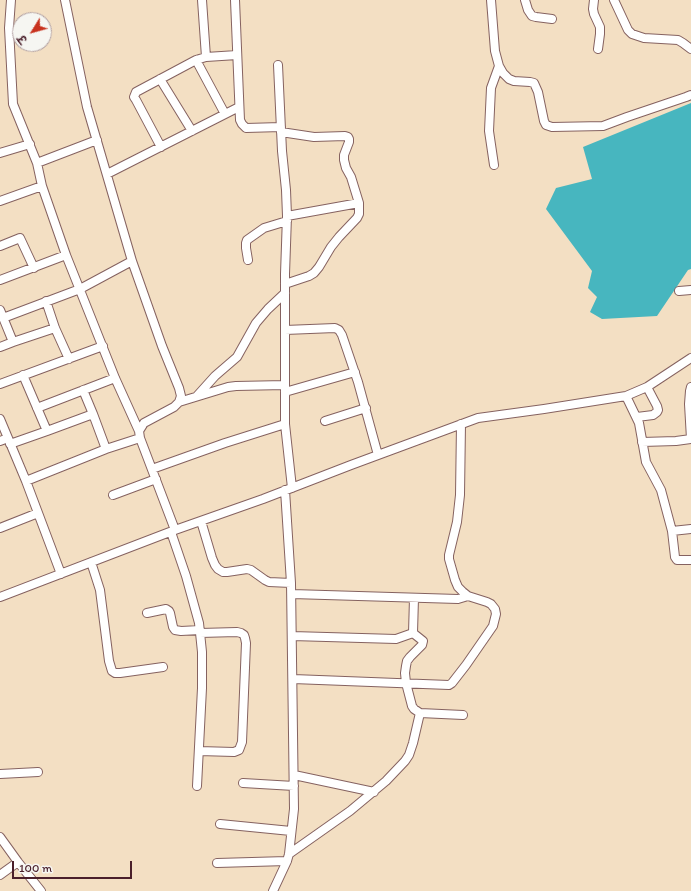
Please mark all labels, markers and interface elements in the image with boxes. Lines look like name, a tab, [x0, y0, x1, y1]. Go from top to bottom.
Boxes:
north arrow	[12, 12, 52, 52]
text: उ	[15, 32, 30, 46]
scale bar	[14, 853, 134, 879]
text: 100 m	[19, 861, 52, 875]

